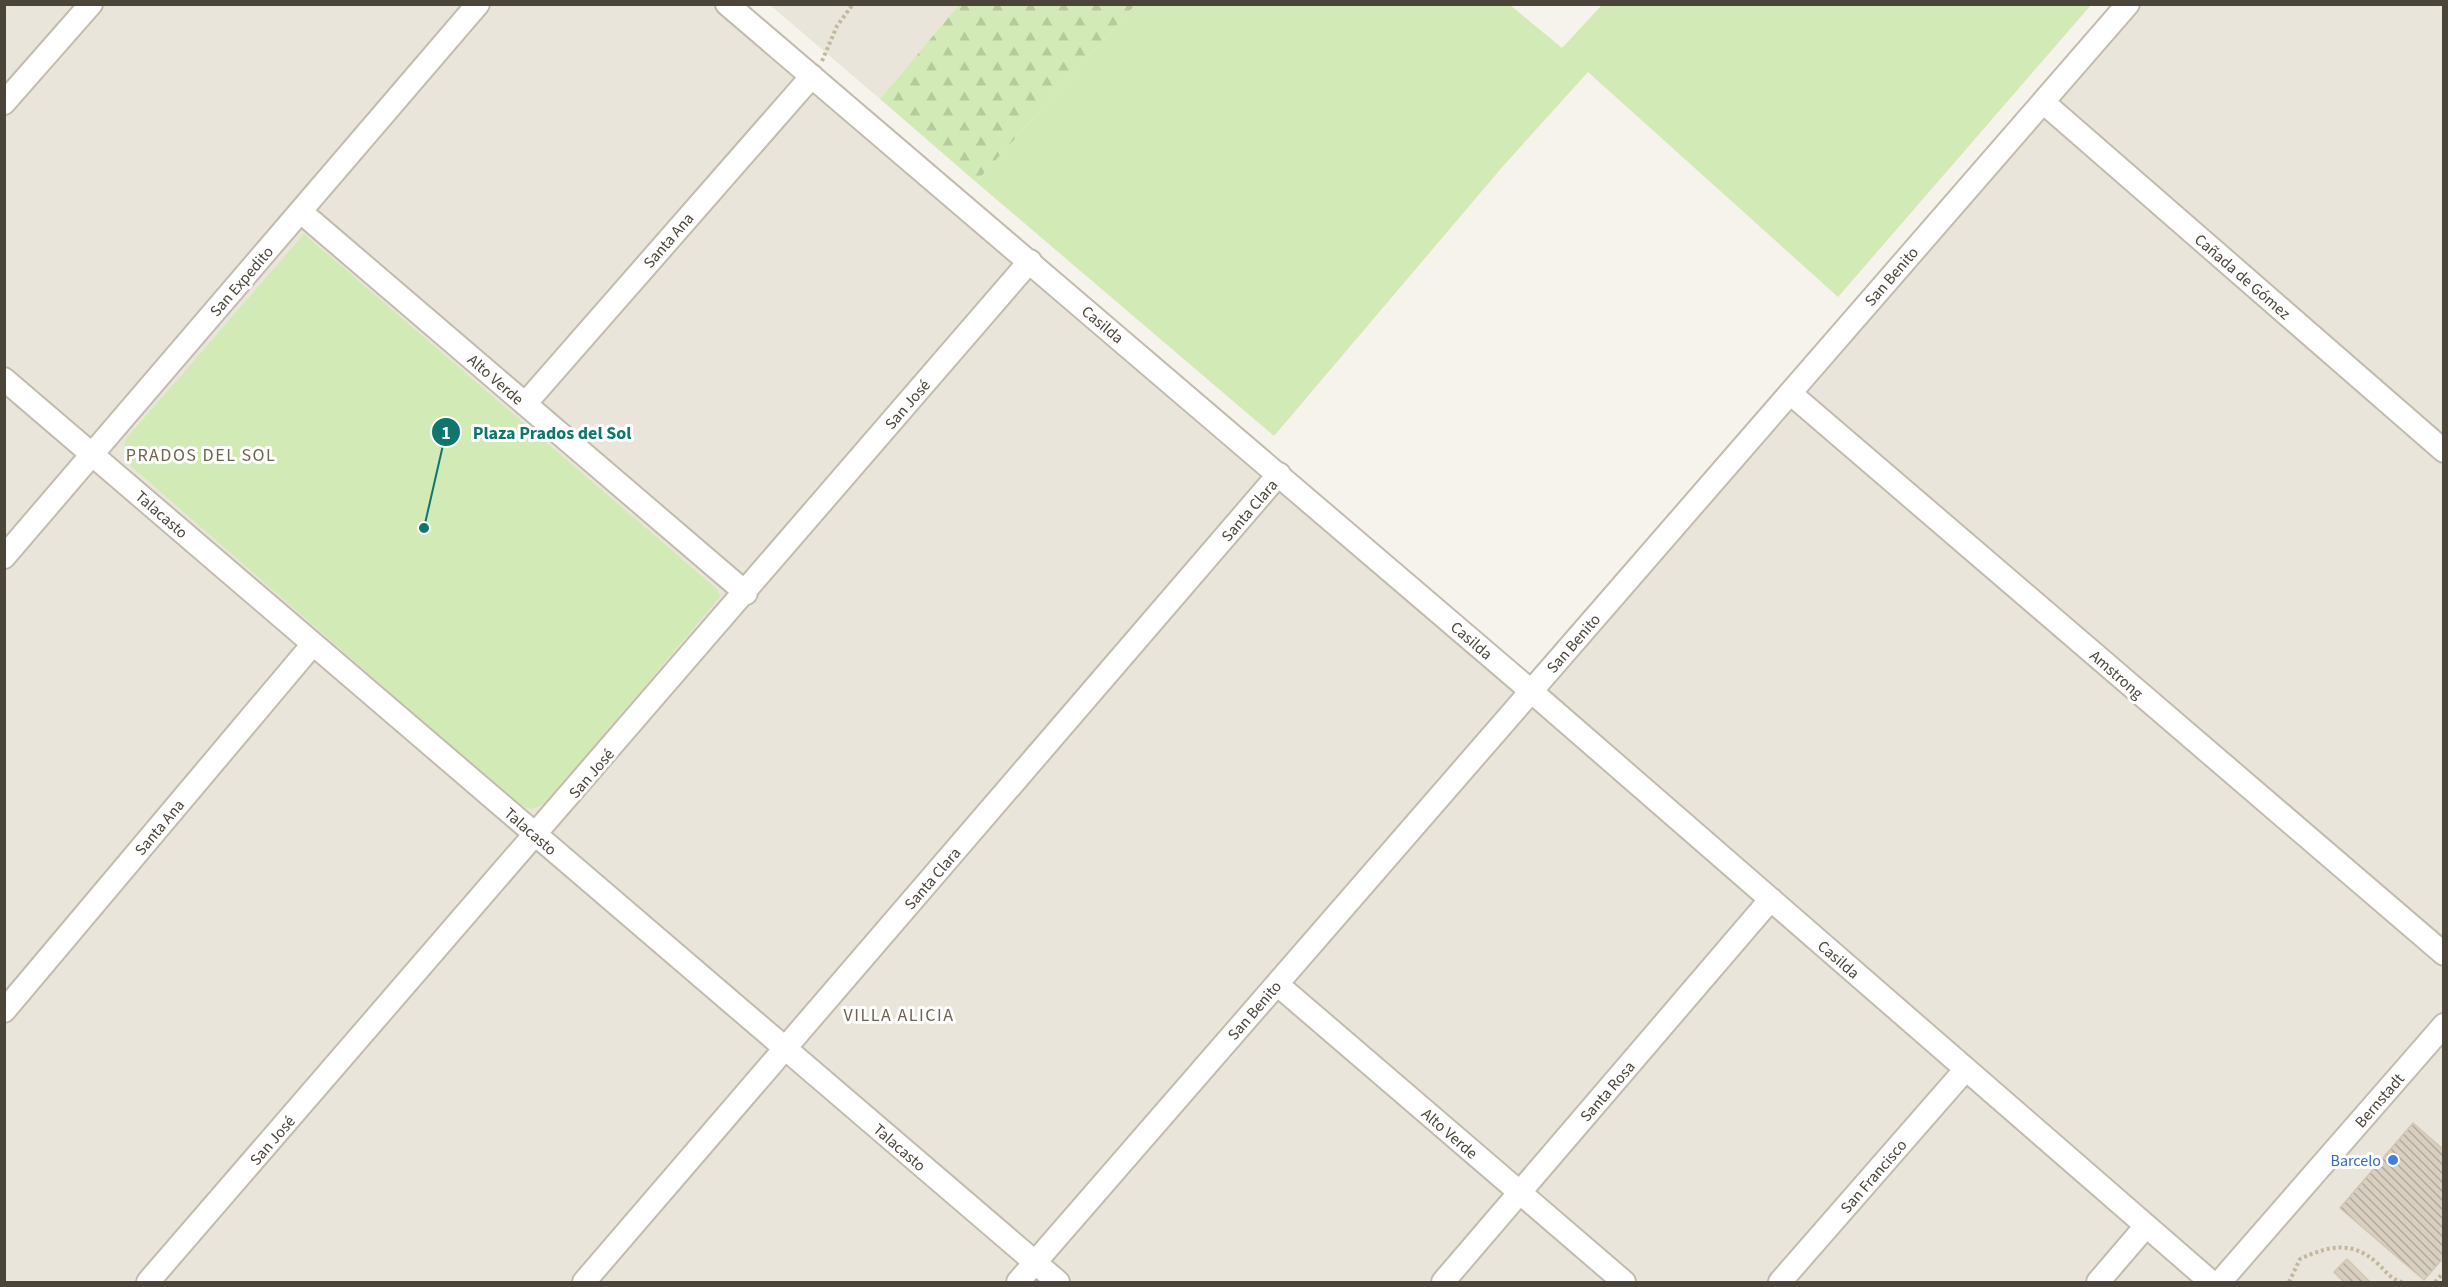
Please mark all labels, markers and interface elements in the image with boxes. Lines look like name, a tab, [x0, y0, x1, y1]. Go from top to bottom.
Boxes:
street label: Santa Ana	[638, 208, 699, 273]
street label: Cañada de Gómez	[2190, 229, 2295, 325]
street label: San Expedito	[205, 242, 279, 322]
street label: San Benito	[1860, 242, 1924, 311]
street label: Casilda	[1077, 301, 1128, 349]
street label: Alto Verde	[462, 349, 528, 410]
street label: San José	[880, 375, 936, 434]
callout: Plaza Prados del Sol	[431, 414, 644, 450]
text: 1	[441, 421, 451, 446]
text: Plaza Prados del Sol	[473, 421, 631, 446]
district label: PRADOS DEL SOL	[126, 443, 276, 468]
street label: Santa Clara	[1216, 475, 1283, 547]
street label: Talacasto	[130, 486, 192, 544]
street label: San Benito	[1542, 609, 1606, 678]
street label: Casilda	[1446, 616, 1497, 665]
street label: Amstrong	[2085, 645, 2148, 704]
street label: San José	[564, 744, 620, 803]
street label: Santa Ana	[130, 795, 190, 860]
street label: Talacasto	[499, 803, 561, 861]
street label: Santa Clara	[899, 843, 966, 915]
street label: Casilda	[1813, 935, 1864, 984]
street label: San Benito	[1223, 976, 1287, 1045]
district label: VILLA ALICIA	[844, 1003, 954, 1028]
street label: Santa Rosa	[1575, 1056, 1640, 1127]
street label: Bernstadt	[2350, 1068, 2410, 1133]
street label: Alto Verde	[1416, 1103, 1482, 1164]
street label: San José	[245, 1111, 301, 1170]
street label: Talacasto	[868, 1119, 930, 1177]
street label: San Francisco	[1835, 1135, 1912, 1218]
place label: Barcelo	[2330, 1150, 2381, 1172]
marker: Barcelo	[2386, 1153, 2400, 1167]

